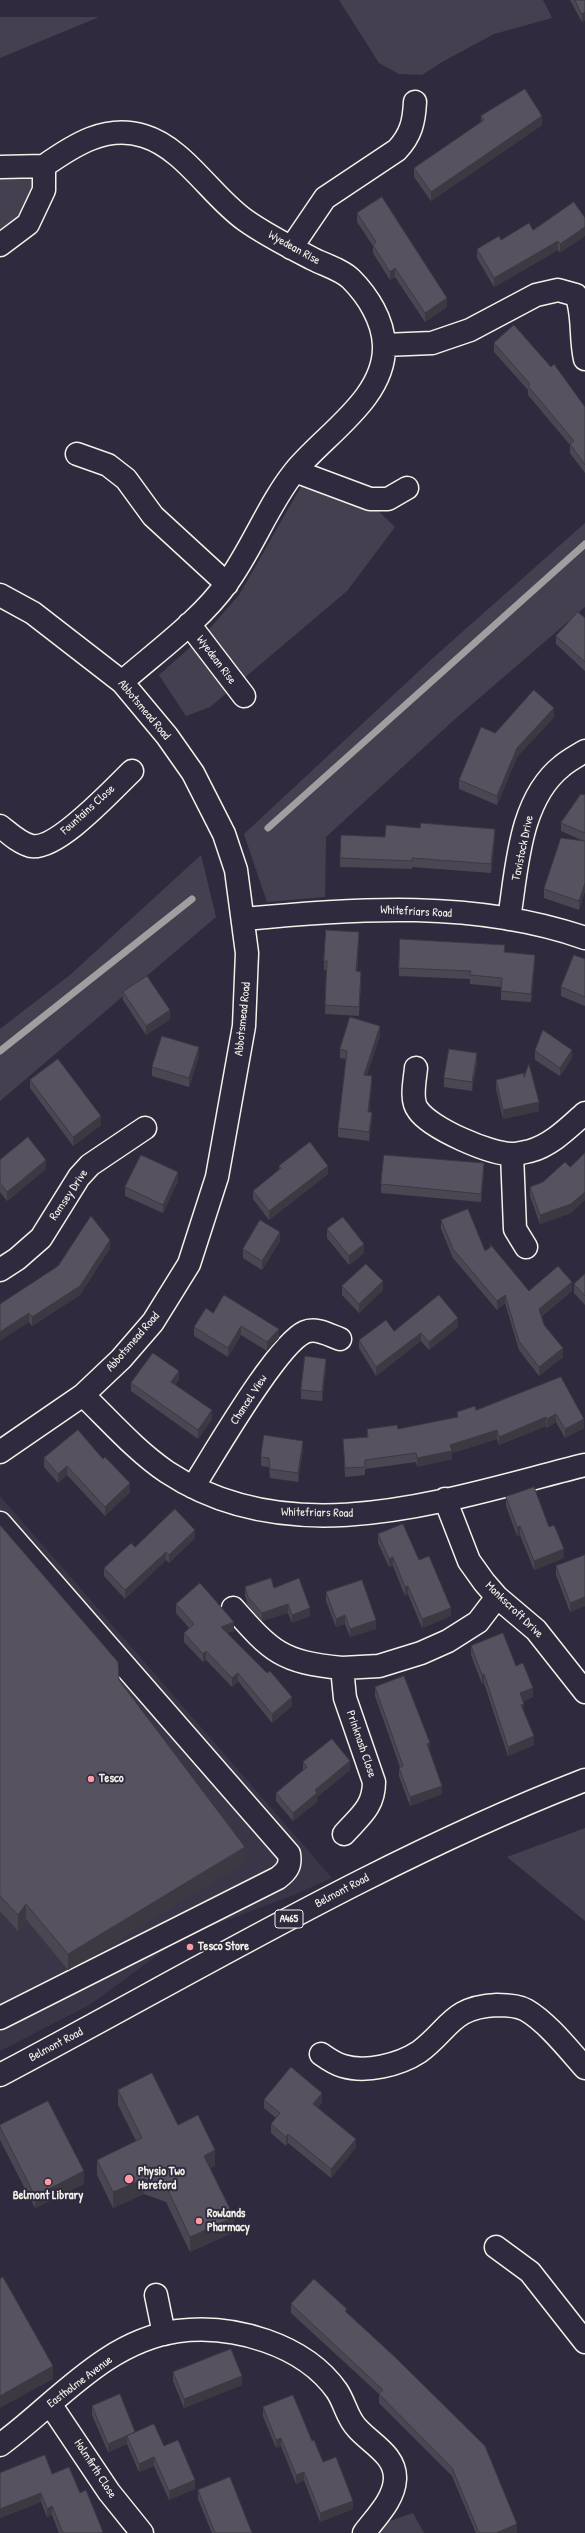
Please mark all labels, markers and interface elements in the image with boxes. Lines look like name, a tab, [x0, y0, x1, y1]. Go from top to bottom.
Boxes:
street label: Wyedean Rise	[266, 228, 322, 268]
street label: Wyedean Rise	[193, 633, 239, 687]
street label: Abbotsmead Road	[115, 677, 173, 743]
street label: Fountains Close	[58, 782, 118, 838]
street label: Tavistock Drive	[509, 814, 537, 882]
street label: Whitefriars Road	[380, 903, 452, 921]
street label: Abbotsmead Road	[232, 981, 254, 1057]
street label: Romsey Drive	[47, 1167, 91, 1223]
street label: Abbotsmead Road	[103, 1309, 163, 1375]
street label: Chancel View	[227, 1372, 271, 1428]
street label: Whitefriars Road	[281, 1505, 353, 1521]
street label: Monkscroft Drive	[482, 1579, 546, 1641]
street label: Prinknash Close	[343, 1709, 379, 1779]
place label: Tesco	[99, 1772, 124, 1786]
marker: Tesco	[86, 1774, 96, 1784]
street label: Belmont Road	[313, 1871, 371, 1911]
road number: A465	[275, 1910, 303, 1928]
place label: Tesco Store	[198, 1940, 249, 1954]
marker: Tesco Store	[185, 1942, 195, 1952]
street label: Belmont Road	[27, 2025, 85, 2065]
place label: Physio Two Hereford	[138, 2165, 185, 2193]
marker: Physio Two Hereford	[123, 2173, 135, 2185]
marker: Belmont Library	[43, 2177, 53, 2187]
place label: Belmont Library	[13, 2189, 83, 2203]
place label: Rowlands Pharmacy	[207, 2207, 250, 2235]
marker: Rowlands Pharmacy	[194, 2216, 204, 2226]
street label: Eastholme Avenue	[45, 2353, 115, 2411]
street label: Holmfirth Close	[71, 2437, 119, 2501]

